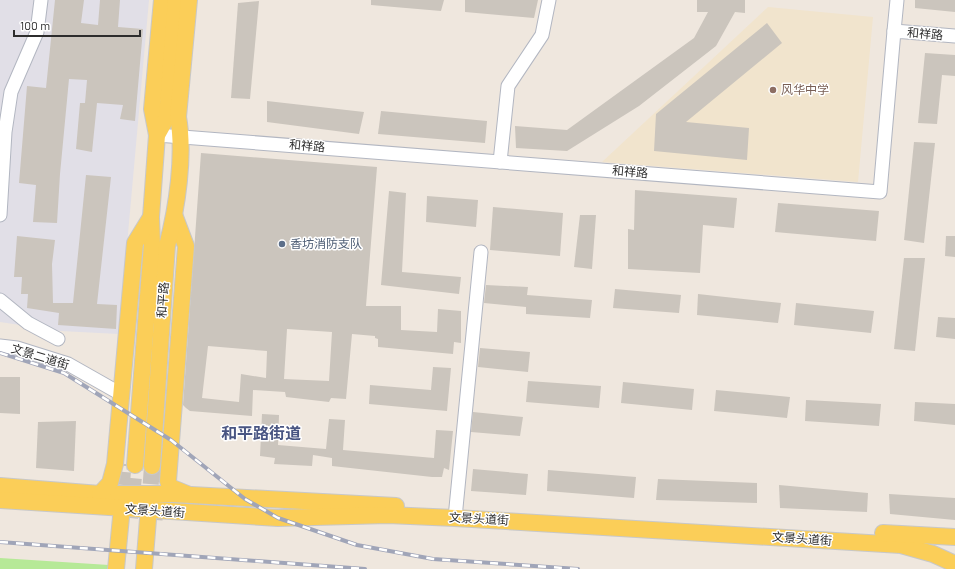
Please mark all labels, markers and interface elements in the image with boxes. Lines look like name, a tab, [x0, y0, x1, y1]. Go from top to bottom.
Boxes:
scale bar	[14, 12, 140, 38]
text: 100 m	[20, 18, 50, 32]
street label: 和祥路	[907, 24, 944, 42]
place label: 风华中学	[781, 82, 829, 96]
marker: 风华中学	[768, 85, 778, 95]
street label: 和祥路	[289, 136, 326, 154]
street label: 和祥路	[612, 162, 649, 180]
place label: 香坊消防支队	[290, 236, 362, 250]
marker: 香坊消防支队	[277, 239, 287, 249]
street label: 和平路	[154, 281, 170, 318]
street label: 文景二道街	[10, 341, 71, 372]
district label: 和平路街道	[221, 423, 301, 442]
street label: 文景头道街	[125, 501, 185, 519]
street label: 文景头道街	[449, 509, 509, 527]
street label: 文景头道街	[772, 529, 832, 547]

